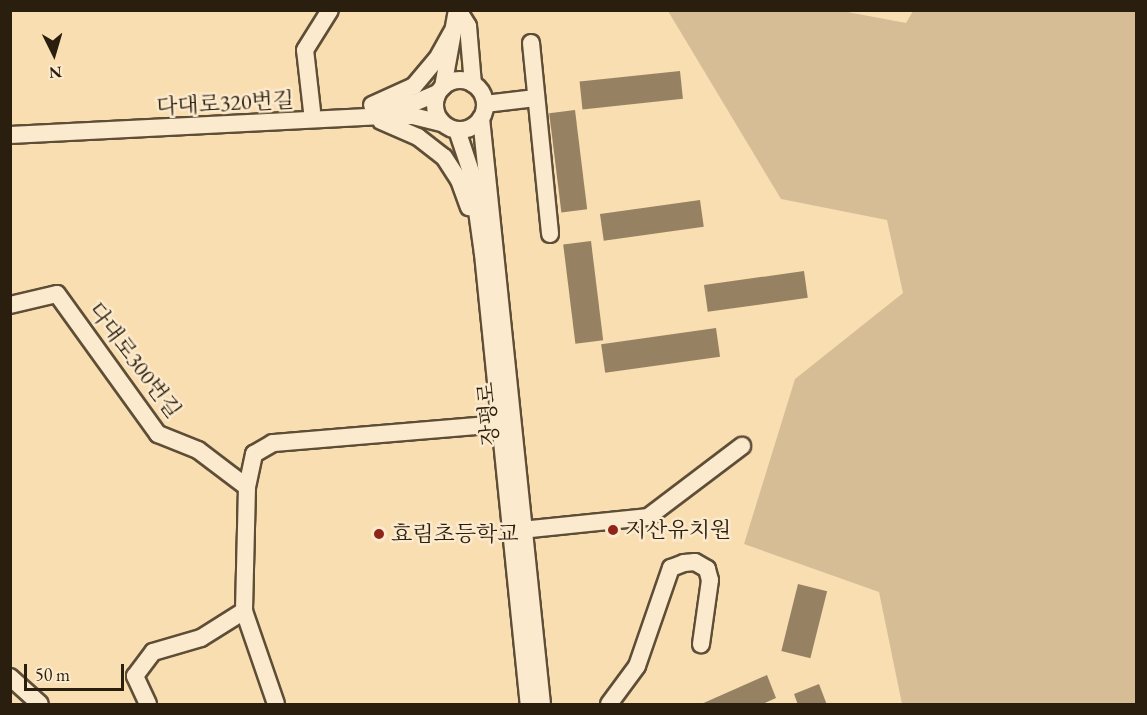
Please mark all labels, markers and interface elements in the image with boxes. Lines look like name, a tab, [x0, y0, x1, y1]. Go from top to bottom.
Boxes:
north arrow	[24, 24, 84, 84]
text: N	[48, 61, 63, 83]
street label: 다대로320번길	[155, 86, 295, 120]
street label: 다대로300번길	[83, 297, 187, 423]
street label: 장평로	[472, 381, 504, 447]
place label: 지산유치원	[625, 517, 731, 543]
place label: 효림초등학교	[391, 521, 519, 547]
marker: 지산유치원	[606, 523, 620, 537]
marker: 효림초등학교	[372, 527, 386, 541]
scale bar	[27, 652, 128, 690]
text: 50 m	[35, 663, 70, 686]

